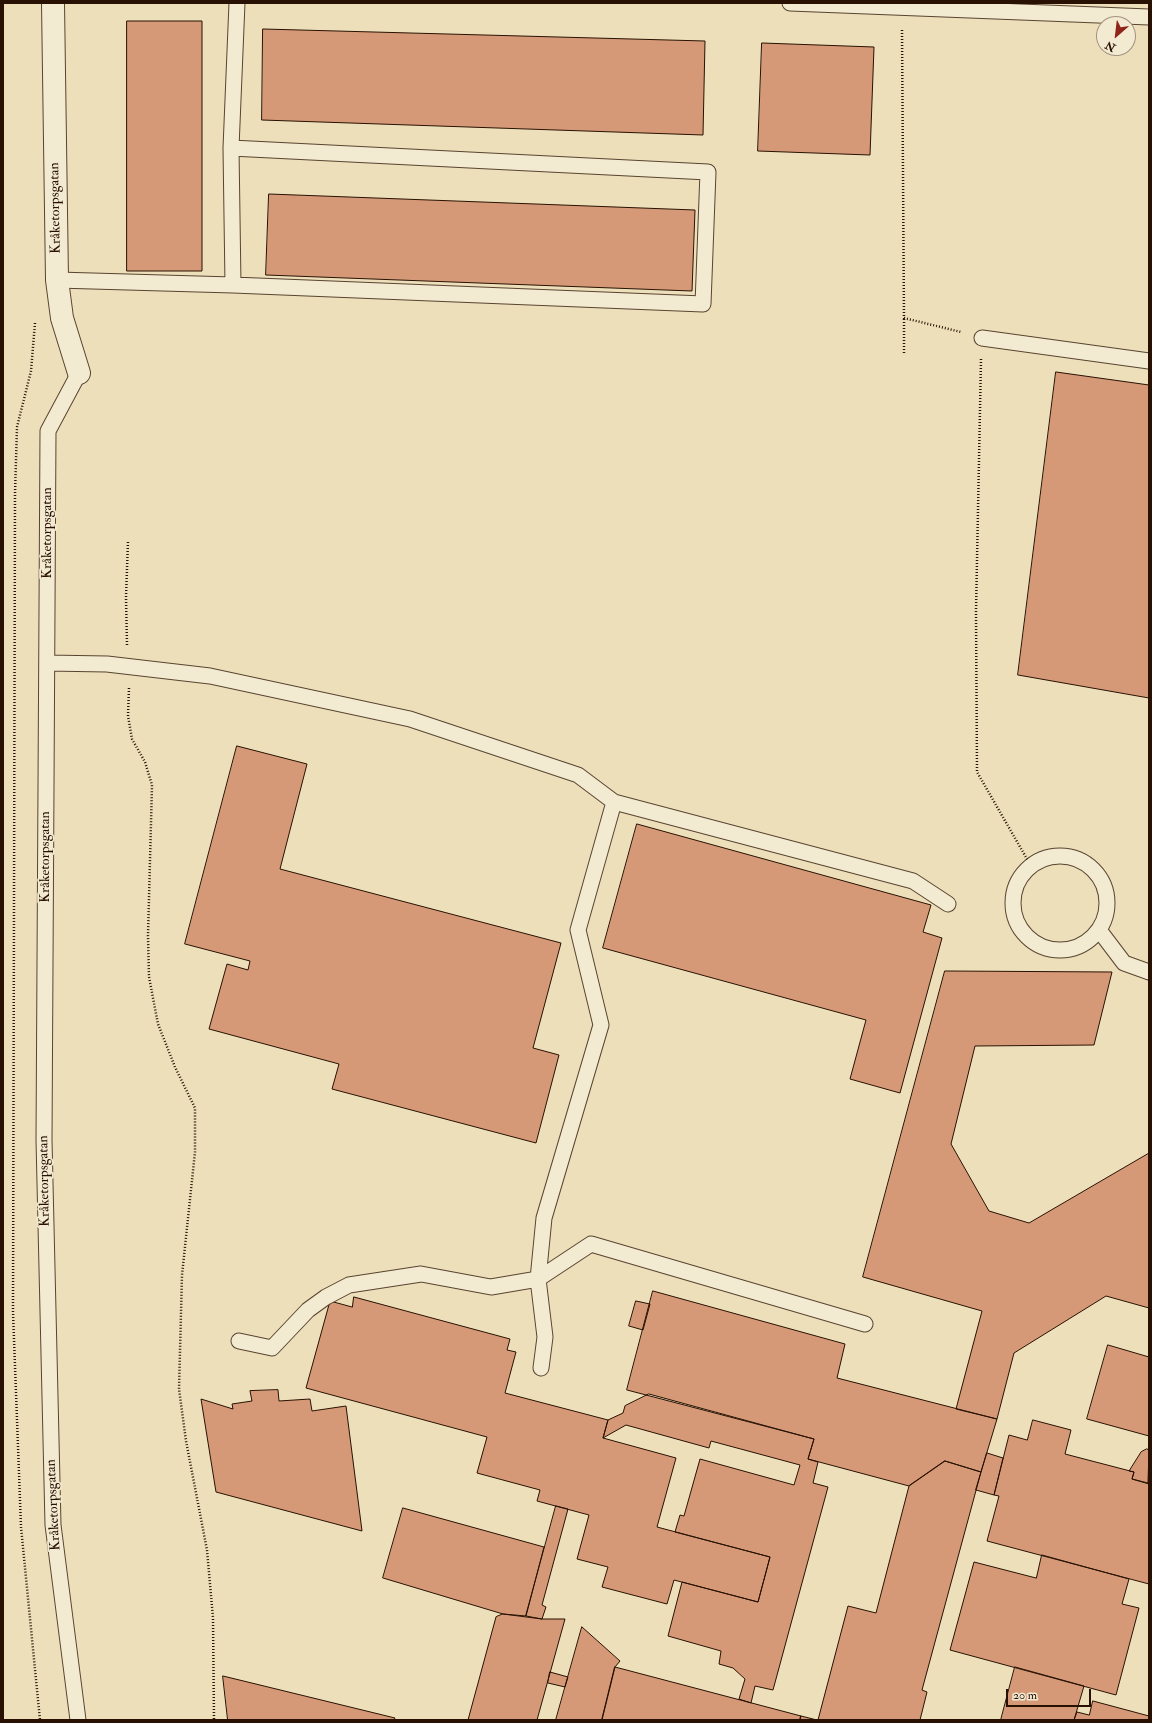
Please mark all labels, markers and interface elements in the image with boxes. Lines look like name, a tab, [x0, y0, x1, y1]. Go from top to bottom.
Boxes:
north arrow	[1096, 16, 1136, 56]
text: N	[1103, 38, 1118, 54]
street label: Kråketorpsgatan	[47, 162, 65, 254]
street label: Kråketorpsgatan	[40, 487, 56, 579]
street label: Kråketorpsgatan	[38, 811, 54, 903]
street label: Kråketorpsgatan	[36, 1135, 54, 1227]
street label: Kråketorpsgatan	[43, 1459, 65, 1551]
scale bar	[1008, 1681, 1093, 1707]
text: 20 m	[1013, 1688, 1037, 1703]

